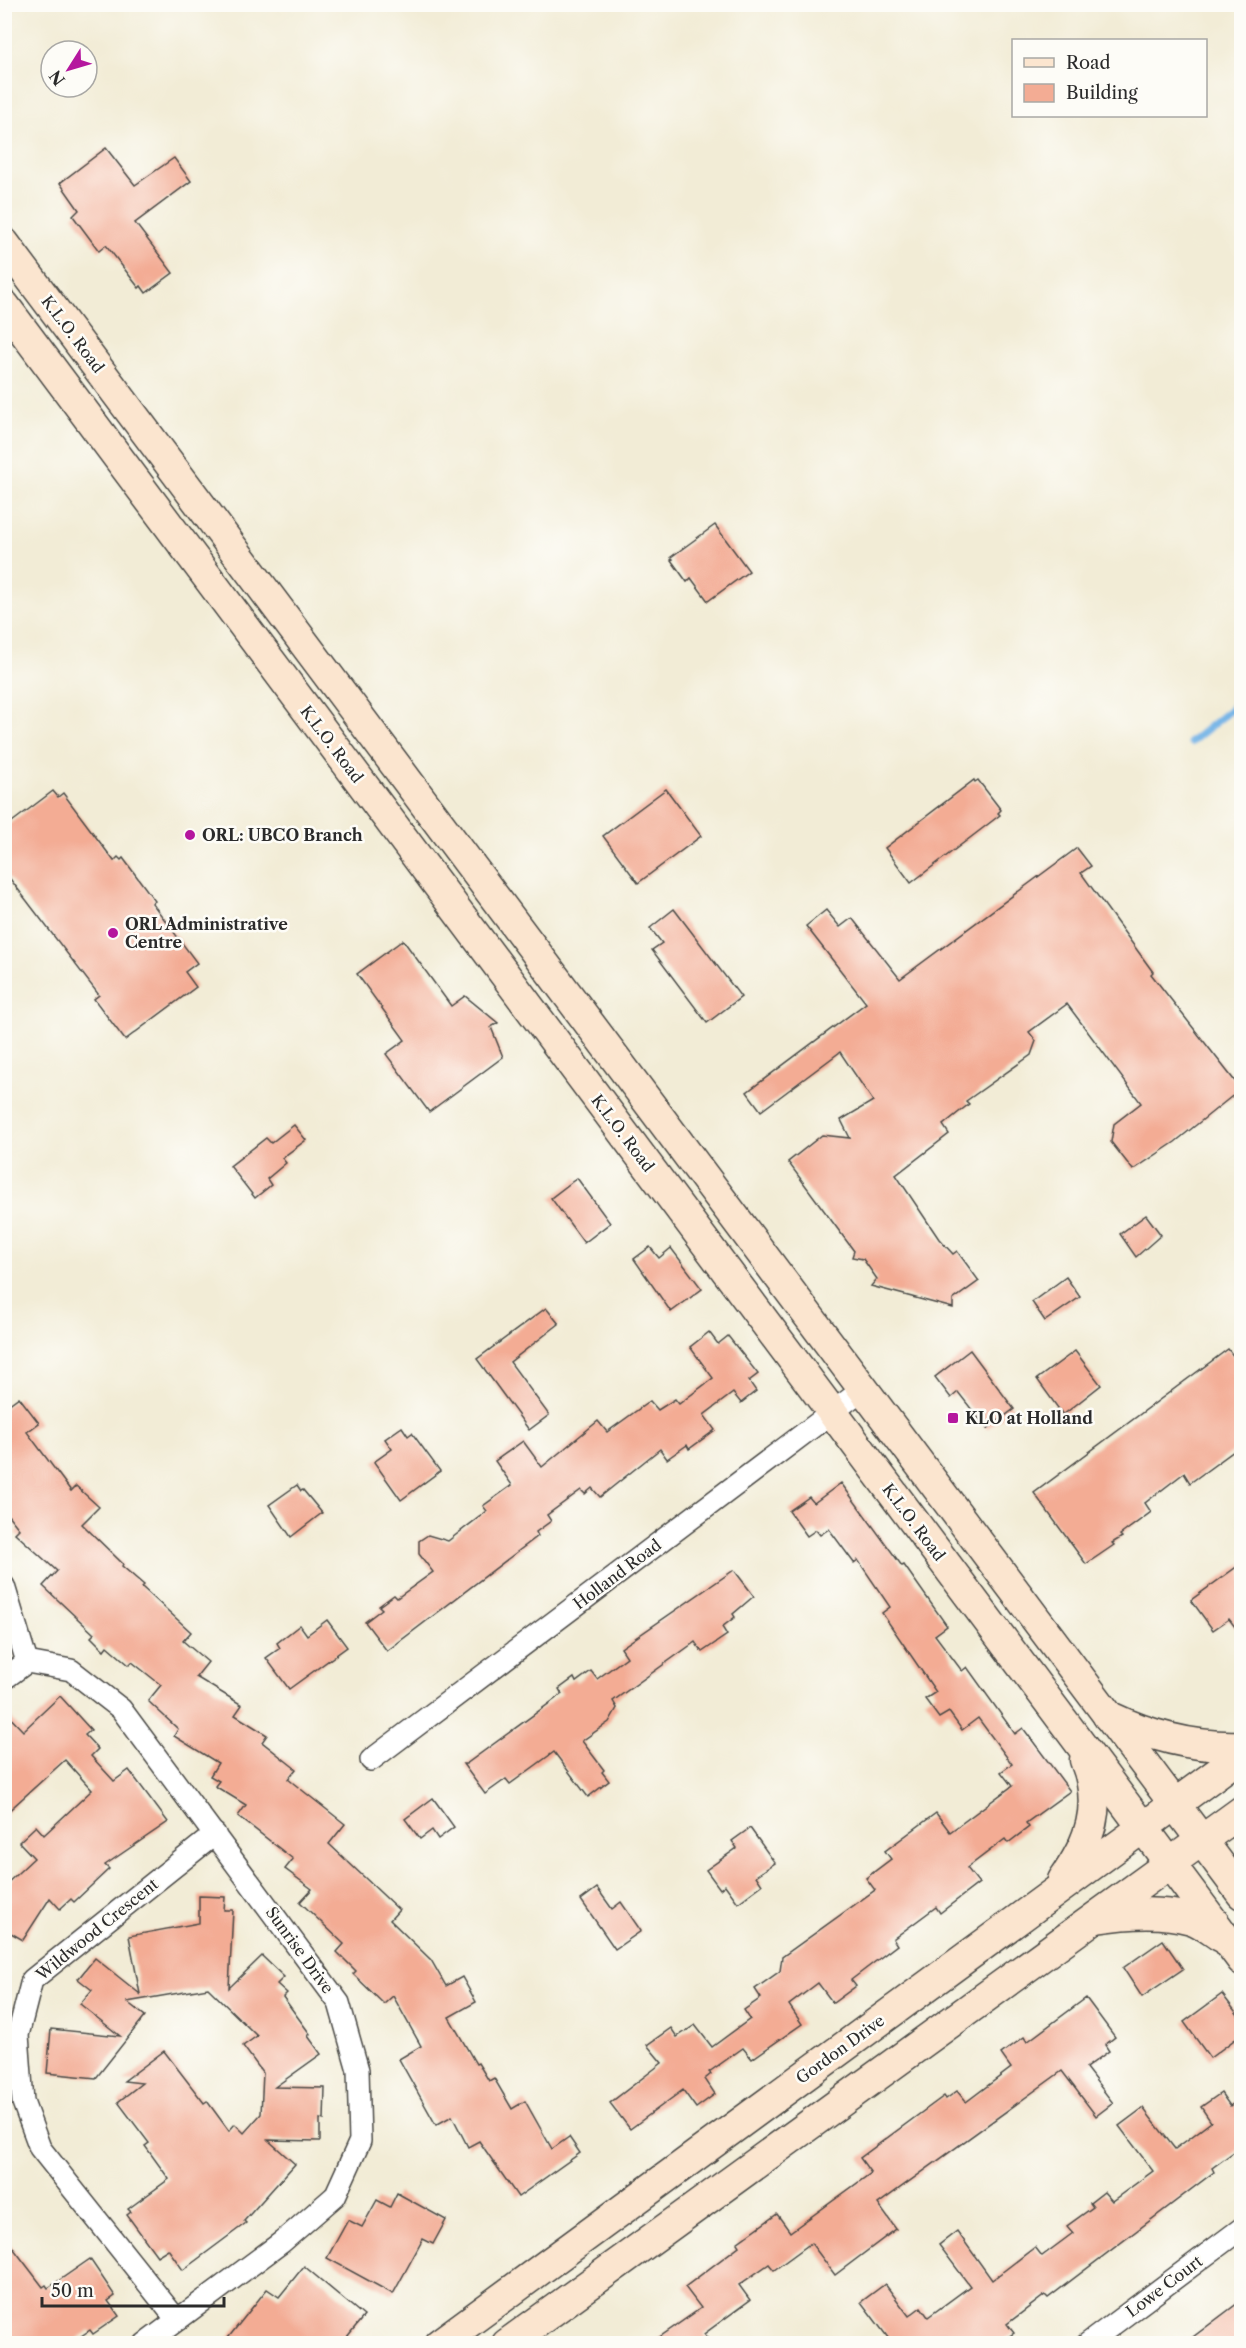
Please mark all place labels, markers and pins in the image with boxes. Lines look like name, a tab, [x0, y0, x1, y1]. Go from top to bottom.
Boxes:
place label: ORL: UBCO Branch	[202, 825, 363, 845]
marker: ORL: UBCO Branch	[183, 828, 197, 842]
place label: ORL Administrative Centre	[125, 914, 288, 952]
marker: ORL Administrative Centre	[106, 926, 120, 940]
place label: KLO at Holland	[965, 1408, 1093, 1428]
marker: KLO at Holland	[946, 1411, 960, 1425]

